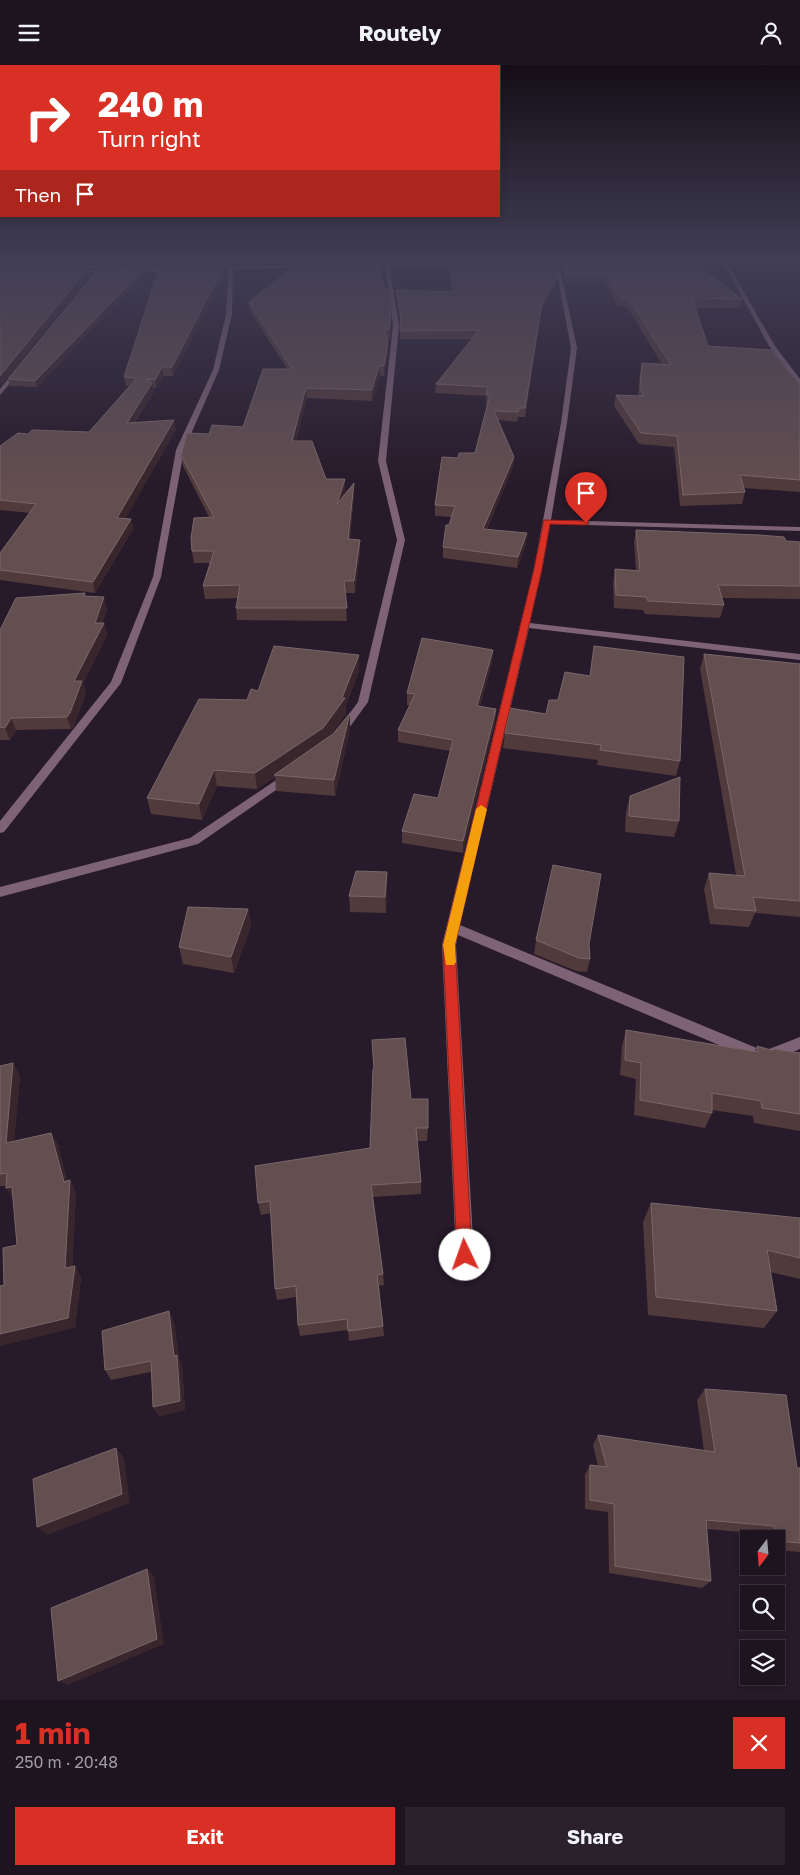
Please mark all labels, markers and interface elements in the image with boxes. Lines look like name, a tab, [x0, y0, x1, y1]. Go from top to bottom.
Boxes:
icon: menu	[15, 19, 43, 47]
text: Routely	[358, 19, 442, 46]
icon: person	[757, 19, 785, 47]
text: 240 m	[98, 83, 203, 125]
icon: right	[15, 85, 80, 150]
text: Turn right	[98, 125, 201, 152]
icon: arrive	[71, 180, 99, 208]
text: Then	[15, 183, 61, 206]
pin	[565, 472, 607, 523]
icon: arrive	[572, 479, 600, 507]
position arrow	[438, 1228, 490, 1280]
north arrow	[740, 1530, 785, 1575]
map controls	[740, 1530, 785, 1685]
button: search	[740, 1585, 785, 1630]
button: layers	[740, 1640, 785, 1685]
text: 1 min	[15, 1715, 91, 1751]
button: close	[733, 1717, 785, 1769]
text: 250 m · 20:48	[15, 1752, 118, 1772]
button: Exit	[15, 1807, 395, 1865]
button: Share	[405, 1807, 785, 1865]

